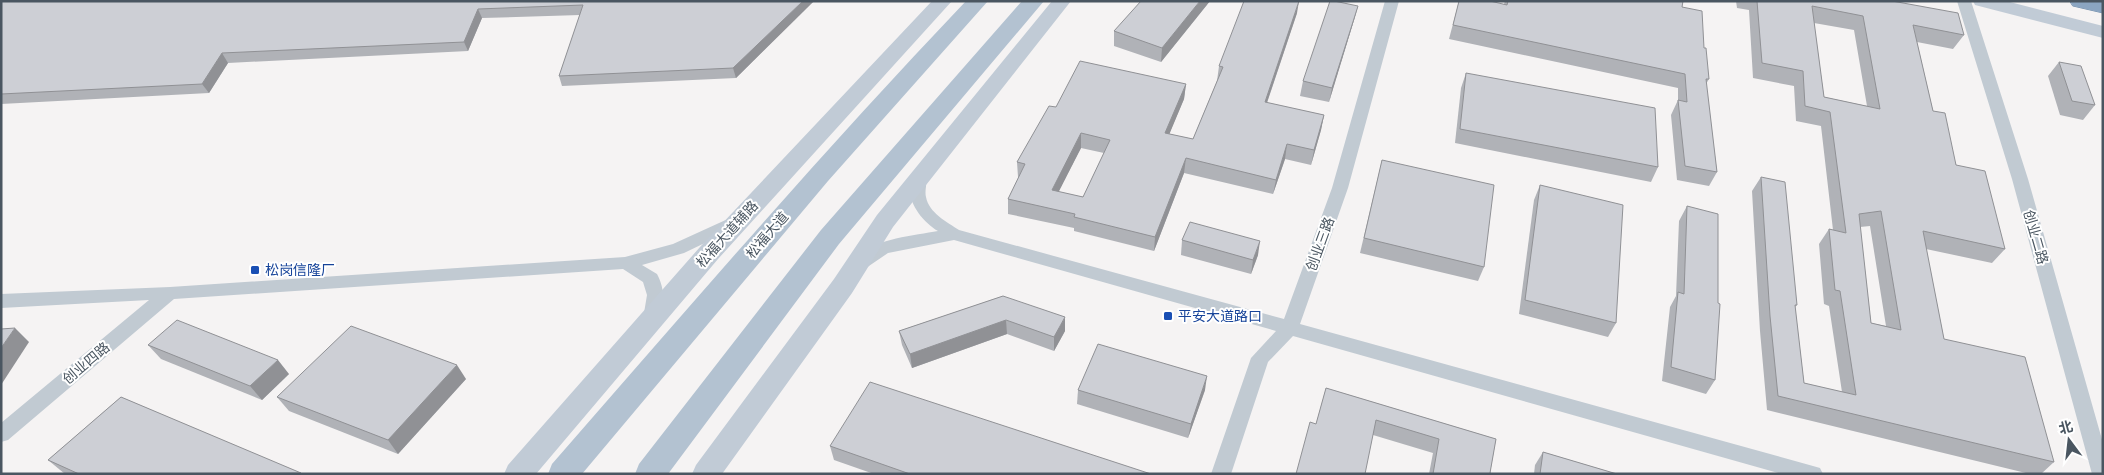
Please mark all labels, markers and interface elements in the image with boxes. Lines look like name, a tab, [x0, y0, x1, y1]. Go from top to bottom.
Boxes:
street label: 松福大道辅路	[692, 197, 762, 271]
street label: 松福大道	[742, 208, 792, 262]
street label: 创业二路	[2020, 208, 2052, 266]
street label: 创业三路	[1302, 215, 1338, 273]
place label: 松岗信隆厂	[265, 261, 335, 279]
marker: 松岗信隆厂	[249, 264, 261, 276]
place label: 平安大道路口	[1178, 307, 1262, 325]
marker: 平安大道路口	[1162, 310, 1174, 322]
street label: 创业四路	[59, 338, 113, 388]
north arrow	[2044, 415, 2094, 465]
text: 北	[2057, 417, 2075, 438]

